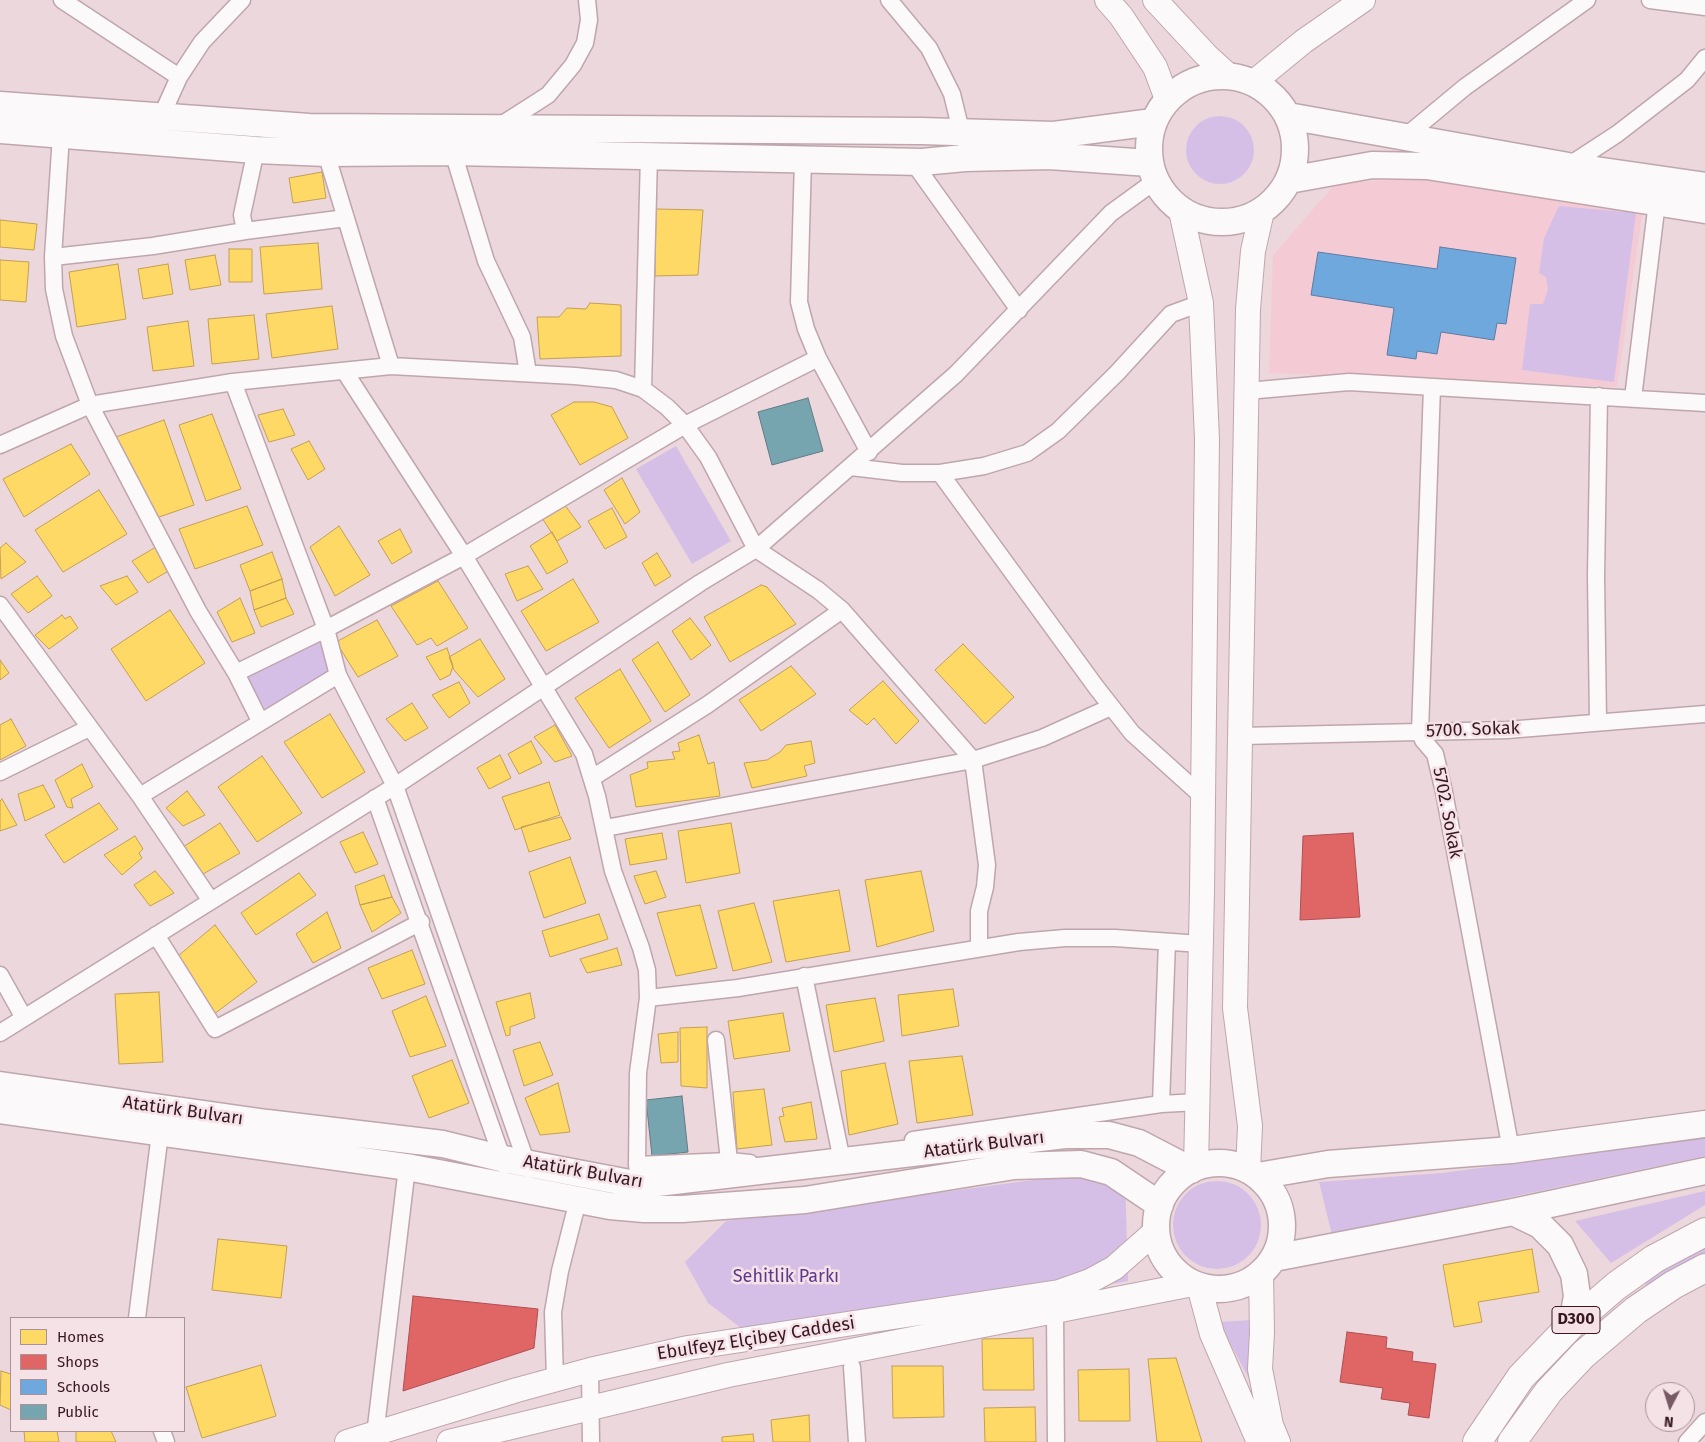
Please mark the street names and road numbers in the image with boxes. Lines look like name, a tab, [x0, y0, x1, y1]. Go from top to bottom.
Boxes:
street label: 5700. Sokak	[1426, 718, 1520, 742]
street label: 5702. Sokak	[1428, 766, 1466, 860]
street label: Atatürk Bulvarı	[121, 1092, 245, 1130]
street label: Atatürk Bulvarı	[922, 1127, 1046, 1163]
street label: Atatürk Bulvarı	[521, 1151, 645, 1193]
road number: D300	[1552, 1306, 1600, 1334]
street label: Ebulfeyz Elçibey Caddesi	[655, 1313, 857, 1365]

